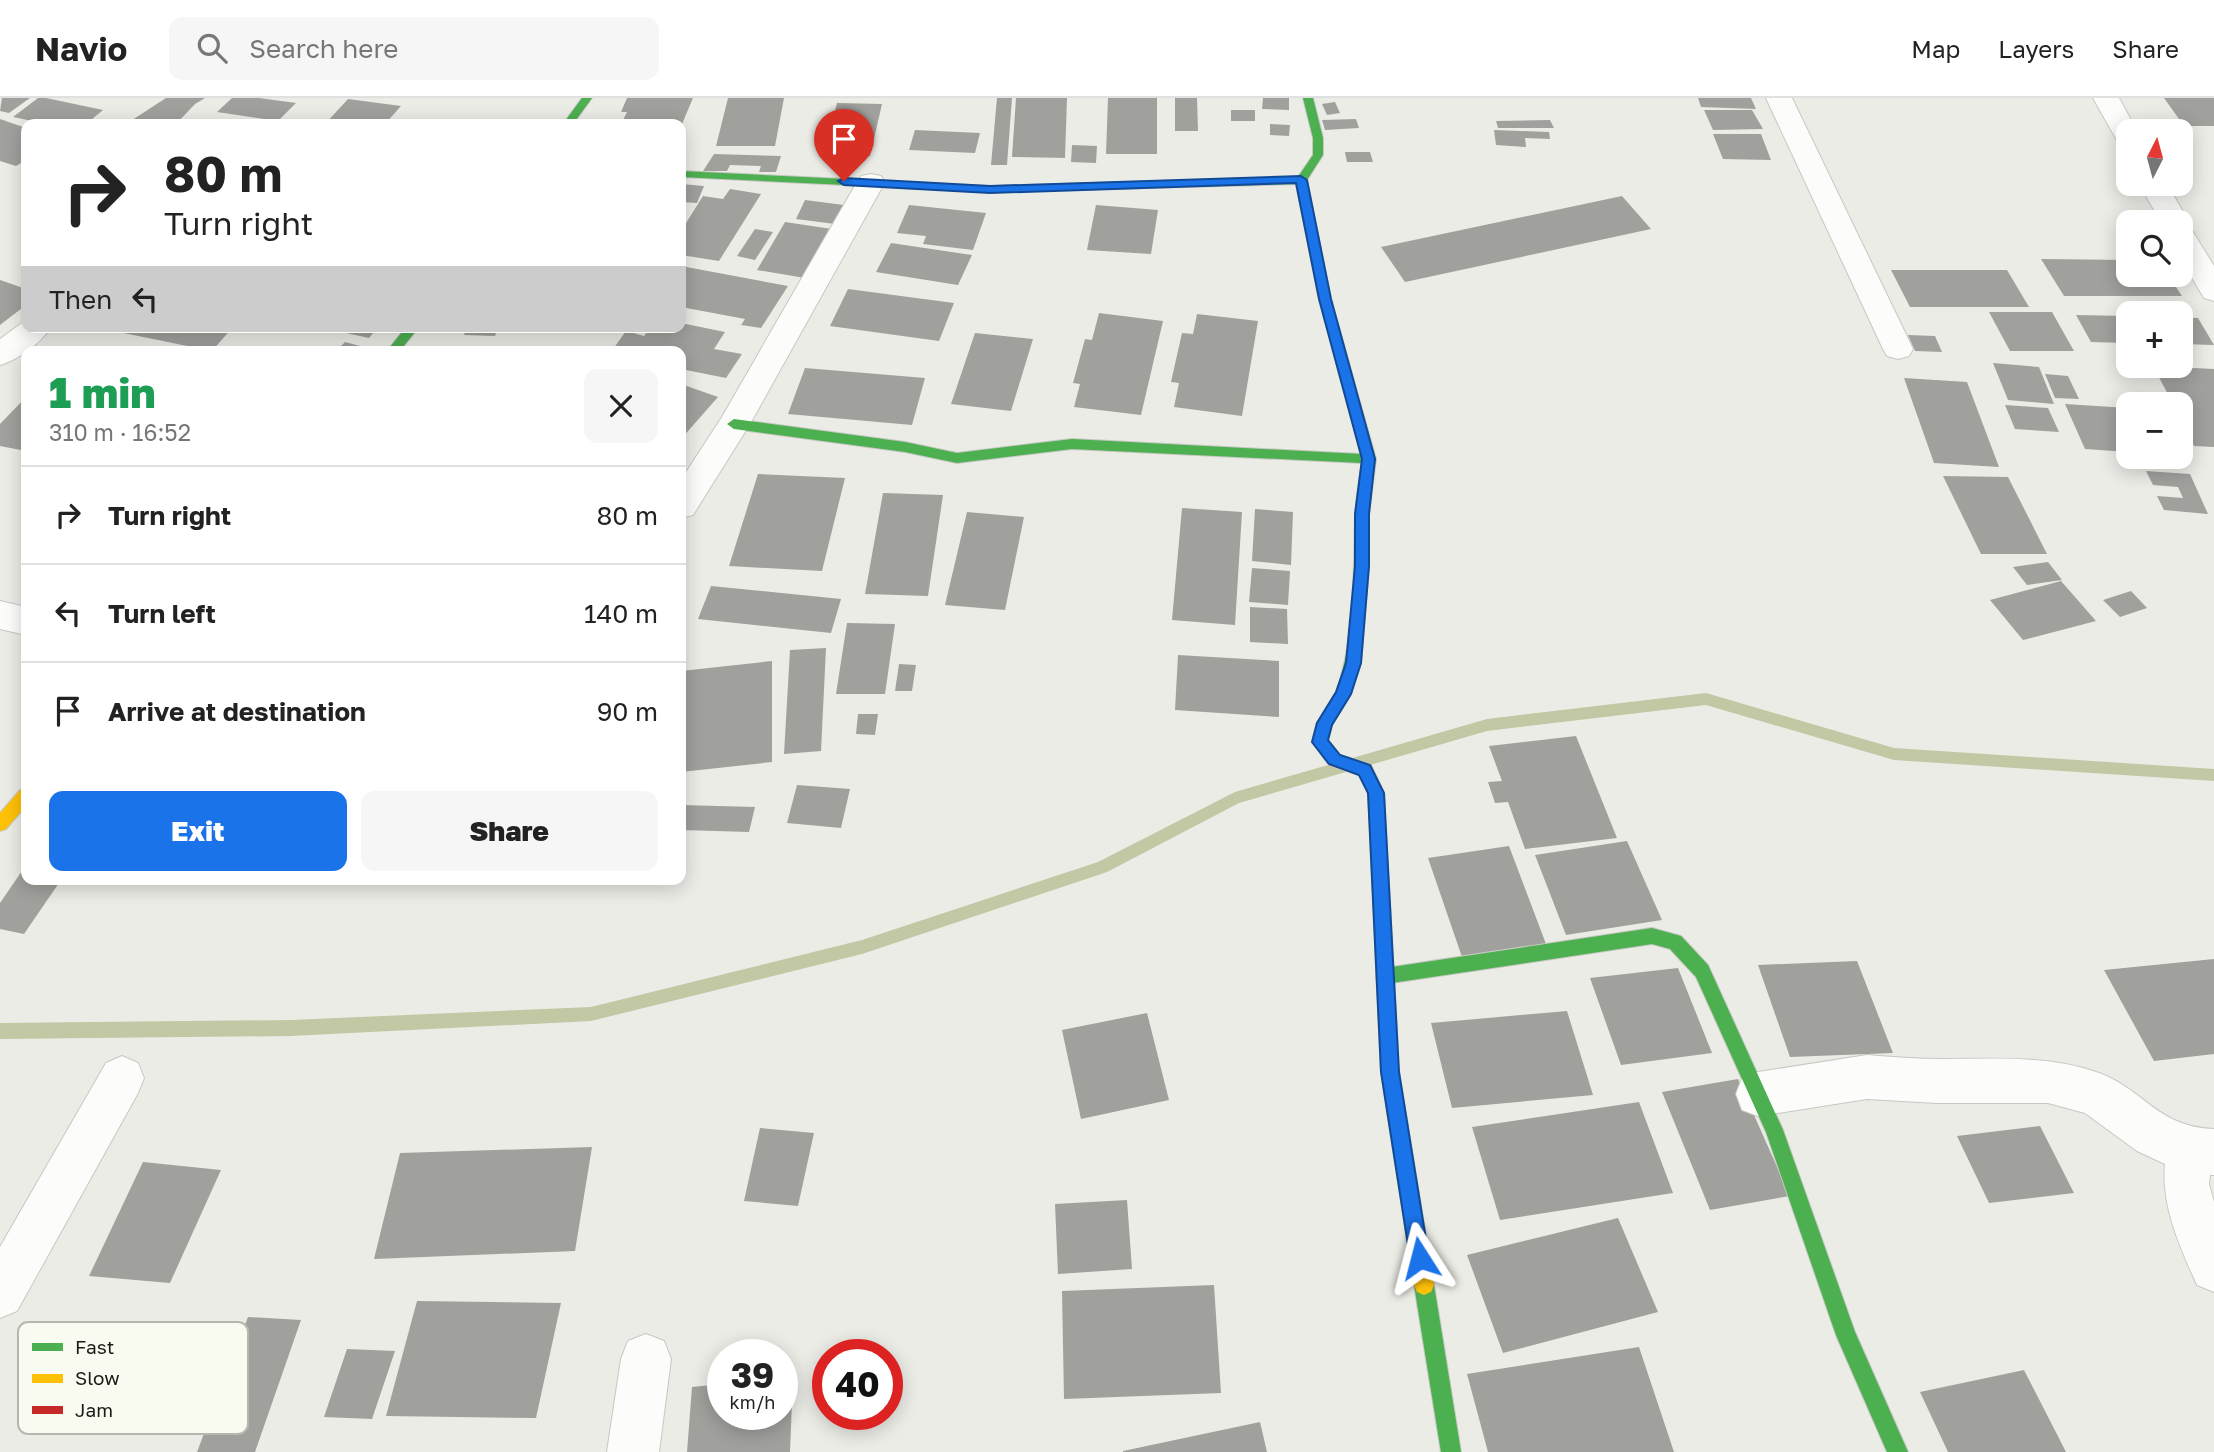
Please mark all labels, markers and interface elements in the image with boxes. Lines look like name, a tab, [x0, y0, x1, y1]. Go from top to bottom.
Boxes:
search box	[169, 17, 659, 80]
text: Navio	[35, 29, 127, 68]
icon: search	[193, 29, 231, 67]
text: Search here	[249, 33, 398, 64]
text: Map	[1911, 34, 1960, 63]
text: Layers	[1998, 34, 2074, 63]
text: Share	[2112, 34, 2179, 63]
pin	[814, 109, 874, 181]
north arrow	[2116, 119, 2193, 196]
map controls	[2116, 119, 2193, 469]
icon: arrive	[825, 120, 863, 158]
text: 80 m	[164, 144, 282, 203]
icon: right	[49, 147, 140, 238]
text: Turn right	[164, 204, 313, 242]
button: search	[2116, 210, 2193, 287]
icon: left	[126, 280, 164, 318]
text: Then	[49, 284, 112, 315]
button: +	[2116, 301, 2193, 378]
text: 1 min	[49, 367, 156, 417]
button: close	[584, 369, 658, 443]
button: −	[2116, 392, 2193, 469]
text: 310 m · 16:52	[49, 418, 191, 446]
icon: right	[49, 496, 87, 534]
text: Turn right	[108, 500, 231, 531]
text: 80 m	[597, 500, 658, 531]
icon: left	[49, 594, 87, 632]
text: Turn left	[108, 598, 216, 629]
text: 140 m	[584, 598, 658, 629]
icon: arrive	[49, 692, 87, 730]
text: Arrive at destination	[108, 696, 366, 727]
text: 90 m	[597, 696, 658, 727]
button: Exit	[49, 791, 347, 871]
button: Share	[361, 791, 658, 871]
position arrow	[1383, 1221, 1457, 1295]
legend	[18, 1322, 248, 1434]
text: Fast	[75, 1335, 114, 1358]
speed limit sign: 40	[812, 1339, 903, 1430]
text: 39	[731, 1354, 774, 1396]
text: Slow	[75, 1366, 120, 1389]
text: km/h	[730, 1391, 775, 1413]
text: Jam	[75, 1398, 113, 1421]

